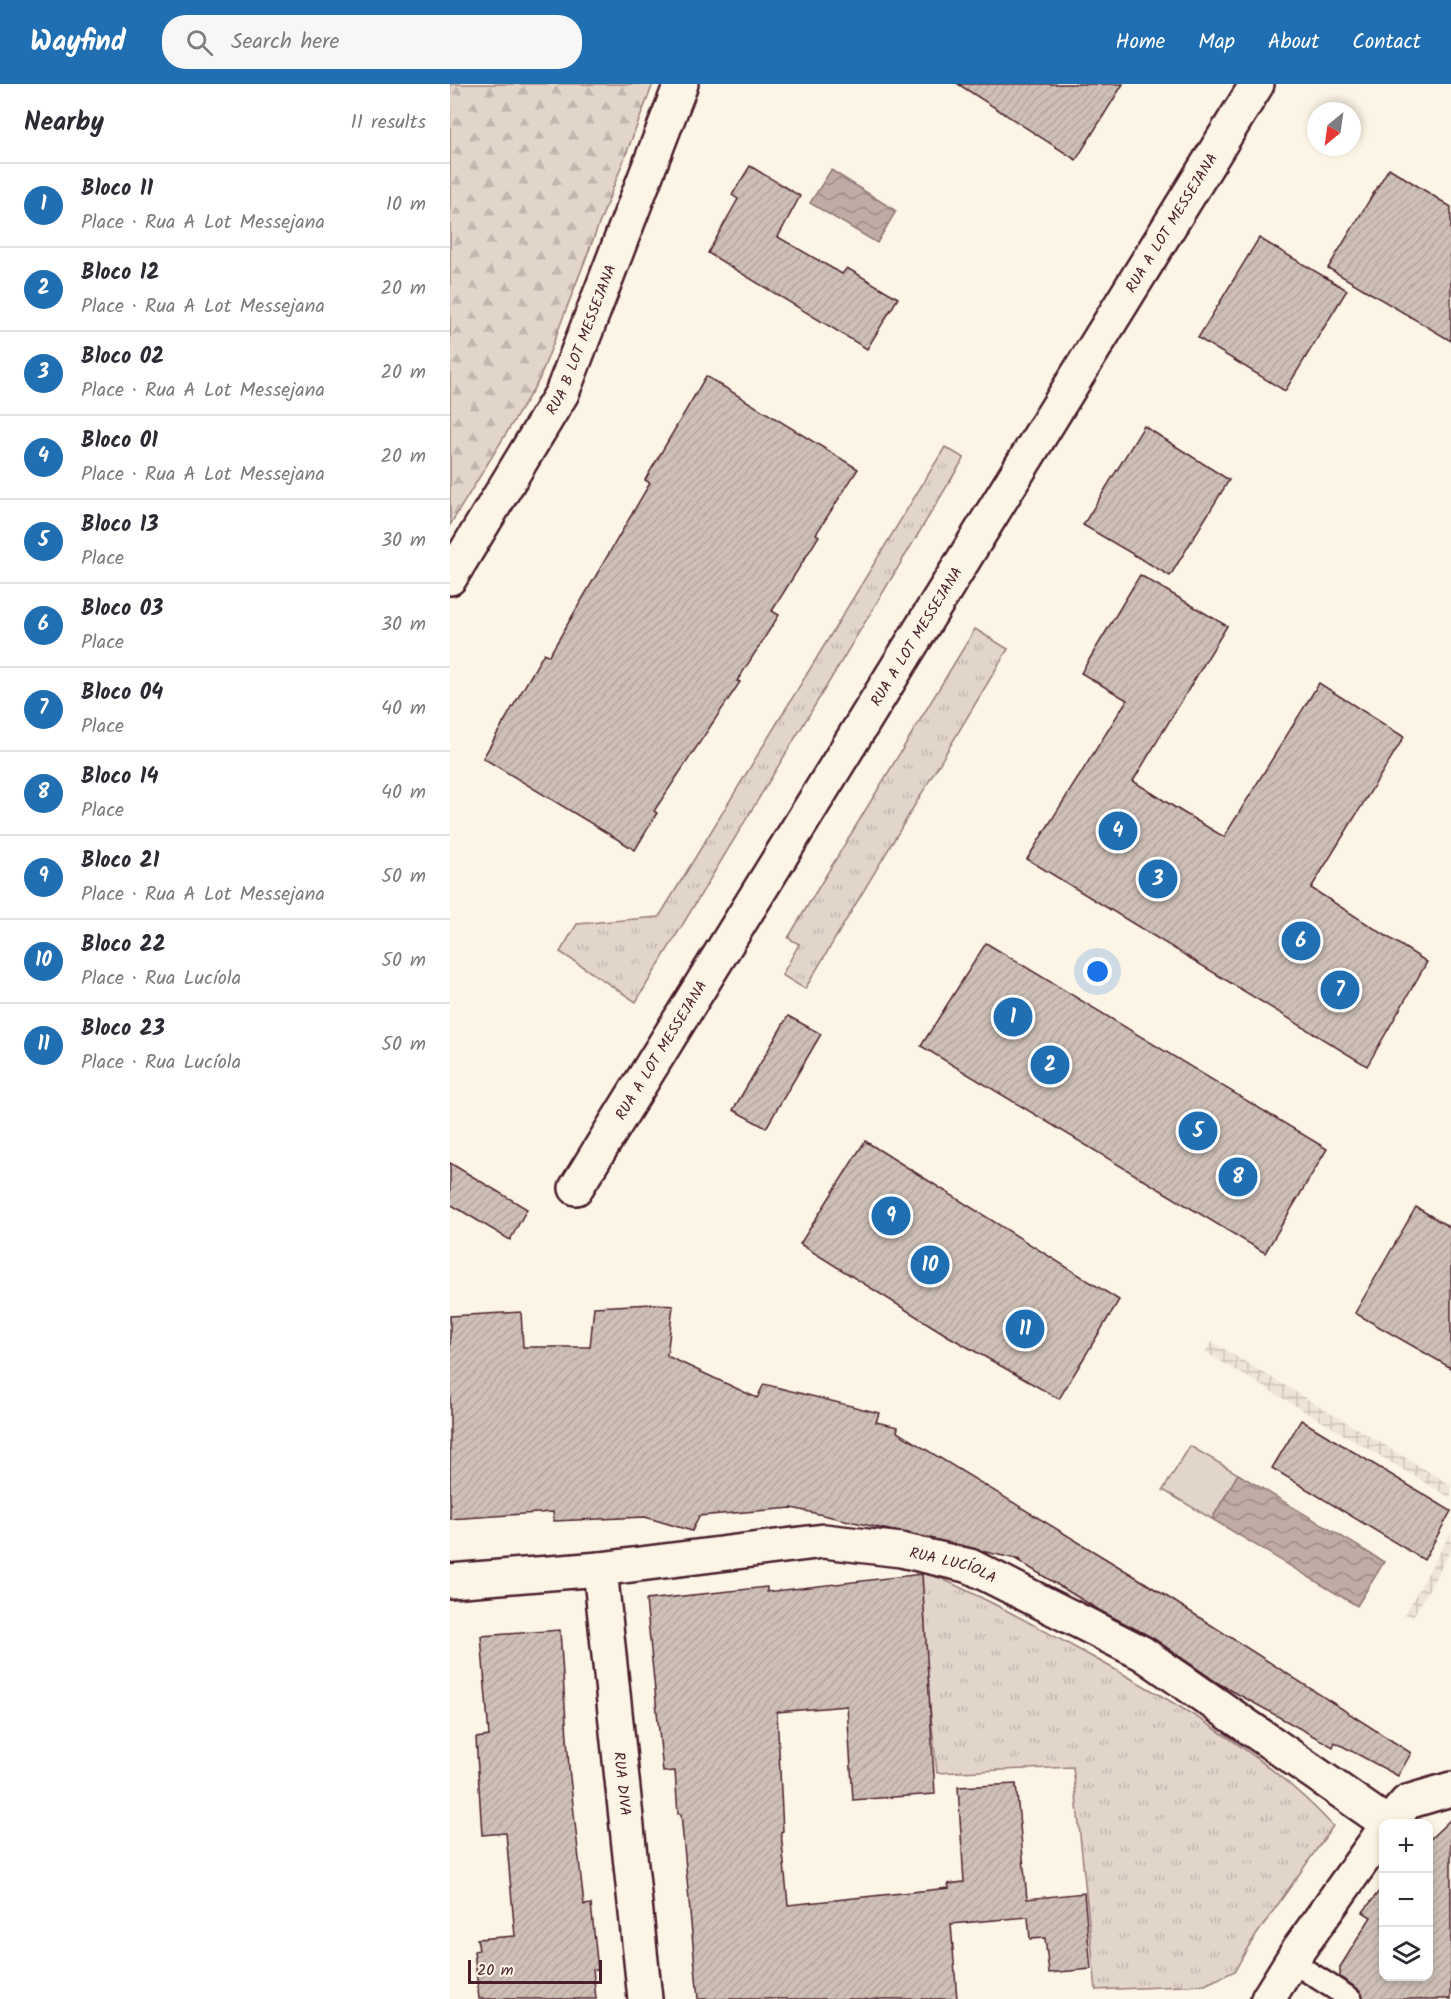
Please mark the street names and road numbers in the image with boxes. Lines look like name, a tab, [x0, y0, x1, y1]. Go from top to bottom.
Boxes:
street label: RUA A LOT MESSEJANA	[1120, 149, 1224, 298]
street label: RUA B LOT MESSEJANA	[540, 261, 623, 420]
street label: RUA A LOT MESSEJANA	[865, 563, 969, 712]
street label: RUA A LOT MESSEJANA	[610, 976, 714, 1125]
street label: RUA LUCÍOLA	[907, 1541, 1000, 1590]
street label: RUA DIVA	[606, 1751, 637, 1817]

